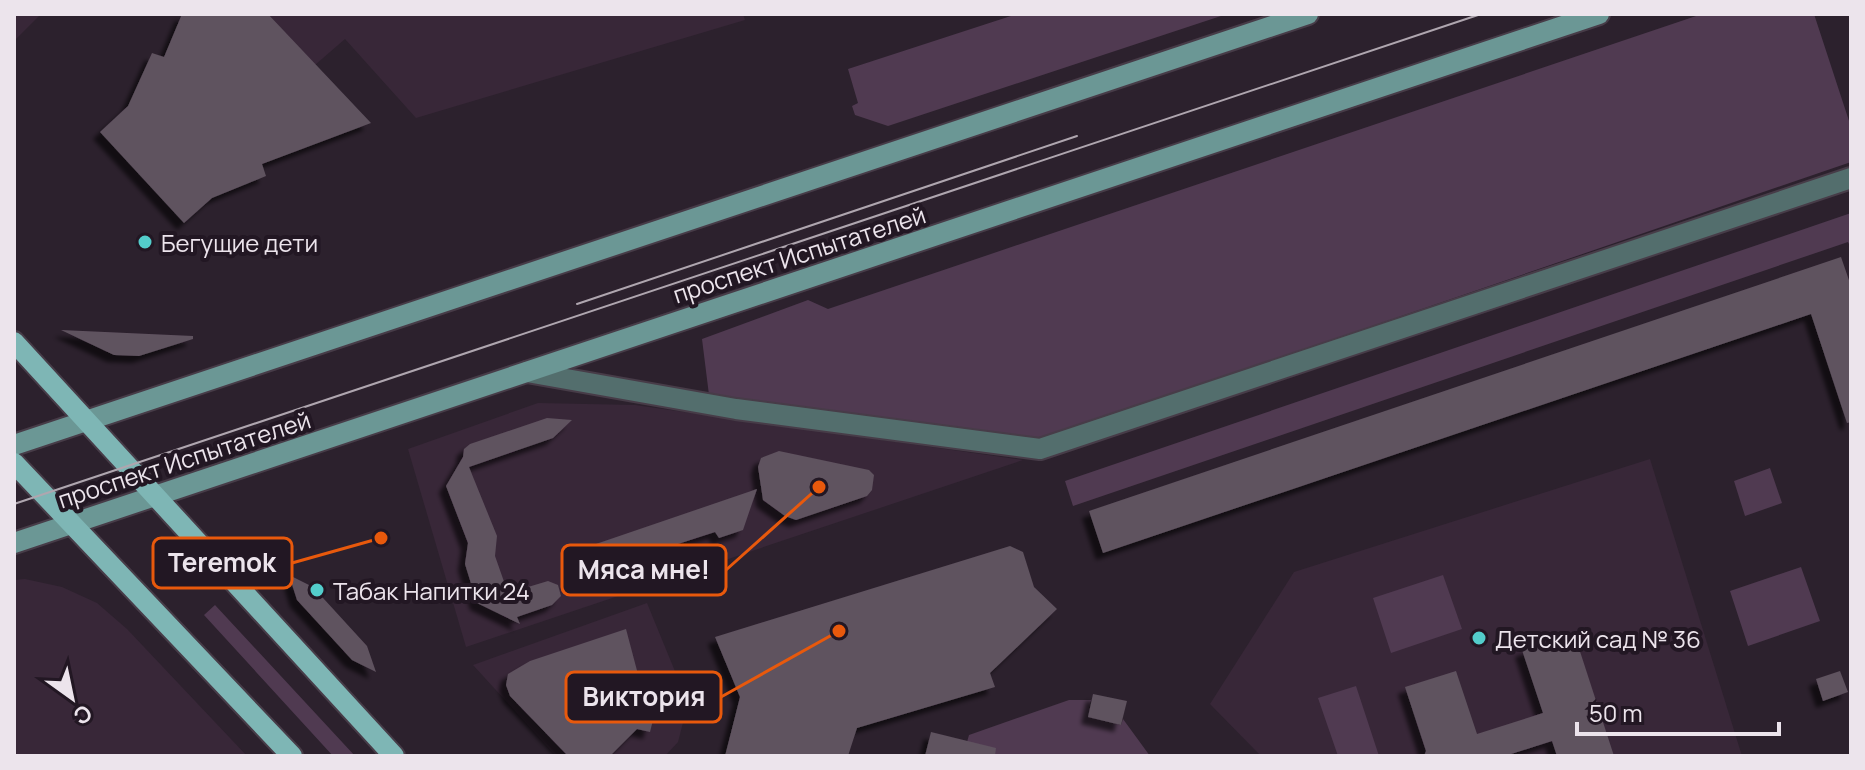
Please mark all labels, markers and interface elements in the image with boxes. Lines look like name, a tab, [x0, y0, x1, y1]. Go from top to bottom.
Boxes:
street label: проспект Испытателей	[668, 198, 930, 310]
place label: Бегущие дети	[161, 226, 318, 259]
marker: Бегущие дети	[136, 233, 154, 251]
street label: проспект Испытателей	[53, 403, 315, 515]
callout: Teremok	[153, 538, 292, 588]
text: Teremok	[168, 544, 277, 580]
callout: Мяса мне!	[562, 545, 726, 595]
text: Мяса мне!	[578, 551, 710, 587]
place label: Табак Напитки 24	[333, 574, 530, 607]
marker: Табак Напитки 24	[308, 581, 326, 599]
place label: Детский сад № 36	[1495, 622, 1701, 655]
marker: Детский сад № 36	[1470, 629, 1488, 647]
north arrow	[32, 658, 112, 738]
callout: Виктория	[566, 672, 721, 722]
text: Виктория	[583, 678, 705, 714]
scale bar	[1577, 686, 1779, 736]
text: 50 m	[1589, 696, 1643, 729]
text: С	[68, 698, 98, 732]

